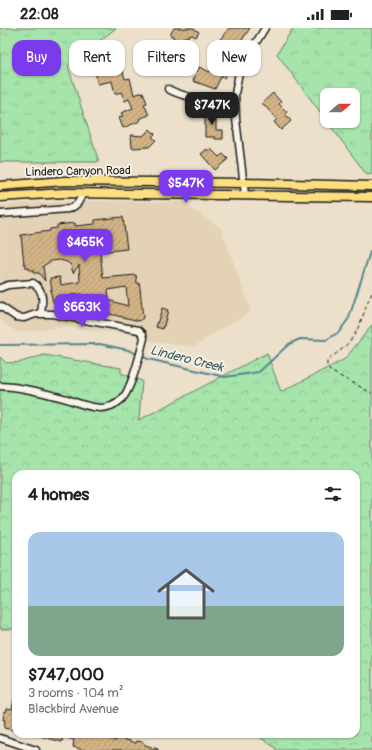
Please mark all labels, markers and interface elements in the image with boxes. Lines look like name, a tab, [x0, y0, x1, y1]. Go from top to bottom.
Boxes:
text: 22:08	[20, 5, 59, 24]
chip: Buy	[12, 40, 61, 76]
chip: Rent	[69, 40, 125, 76]
chip: Filters	[133, 40, 199, 76]
chip: New	[207, 40, 261, 76]
north arrow	[320, 88, 360, 128]
map controls	[320, 88, 360, 128]
pin: $747K	[184, 92, 240, 126]
text: $747K	[194, 97, 230, 113]
street label: Lindero Canyon Road	[25, 163, 131, 180]
pin: $547K	[158, 170, 214, 204]
text: $547K	[168, 175, 204, 191]
pin: $465K	[57, 229, 113, 263]
text: $465K	[66, 234, 104, 250]
pin: $663K	[54, 294, 110, 328]
text: $663K	[63, 299, 101, 315]
water label: Lindero Creek	[149, 342, 226, 376]
icon: filters	[322, 483, 344, 505]
text: 4 homes	[28, 484, 89, 505]
icon: home	[150, 558, 222, 630]
text: $747,000	[28, 664, 104, 685]
text: 3 rooms · 104 m²	[28, 685, 123, 701]
text: Blackbird Avenue	[28, 701, 119, 717]

